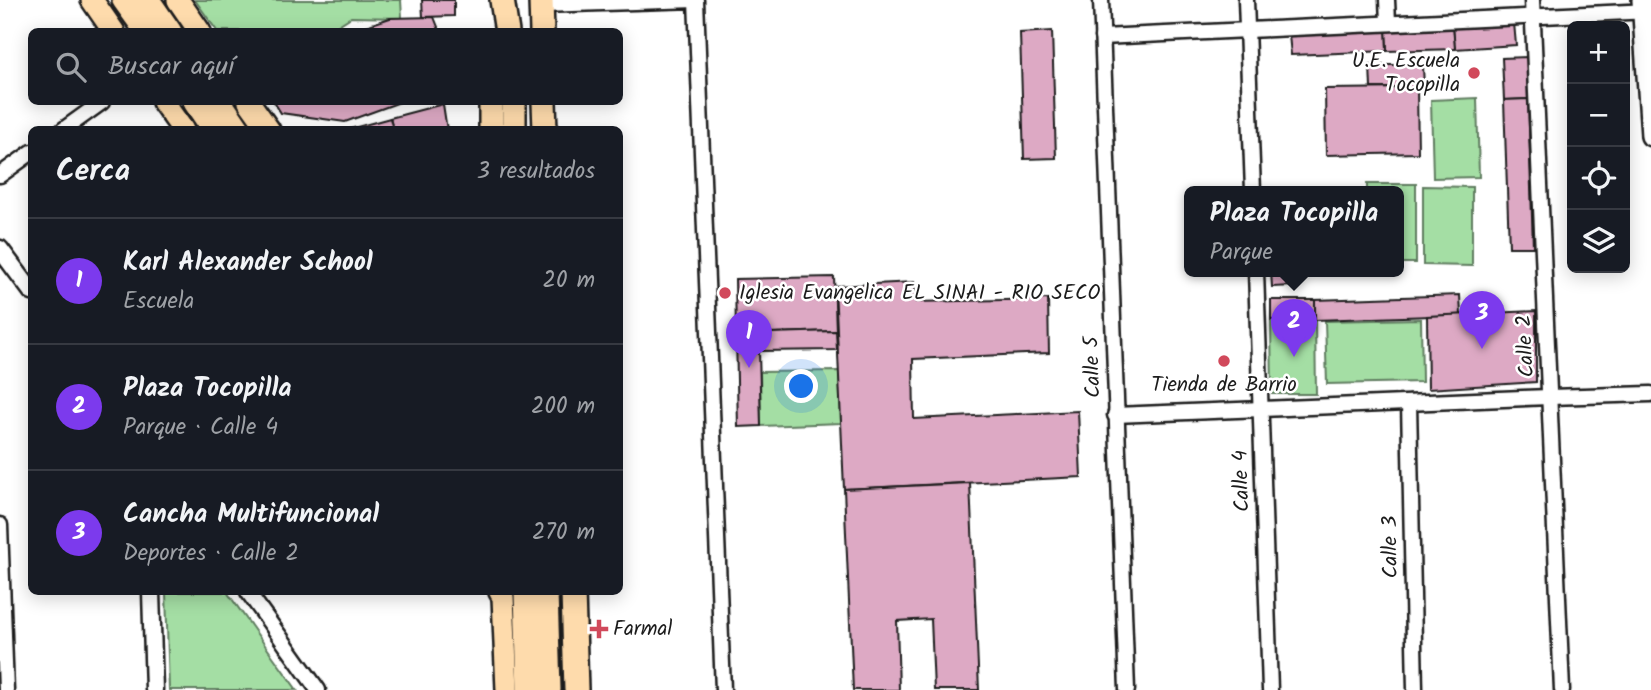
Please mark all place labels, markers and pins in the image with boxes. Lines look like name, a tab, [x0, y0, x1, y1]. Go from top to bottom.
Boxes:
place label: U.E. Escuela Tocopilla	[1352, 45, 1460, 102]
marker: U.E. Escuela Tocopilla	[1466, 65, 1482, 81]
place label: Iglesia Evangelica EL SINAI - RIO SECO	[739, 277, 1101, 310]
marker: Iglesia Evangelica EL SINAI - RIO SECO	[717, 285, 733, 301]
pin: 3	[1459, 291, 1505, 349]
pin: 2	[1271, 299, 1317, 357]
pin: 1	[726, 310, 772, 368]
marker: Tienda de Barrio	[1216, 353, 1232, 369]
place label: Tienda de Barrio	[1151, 369, 1297, 402]
place label: Farmal	[613, 613, 673, 646]
marker: Farmal	[591, 621, 607, 637]

